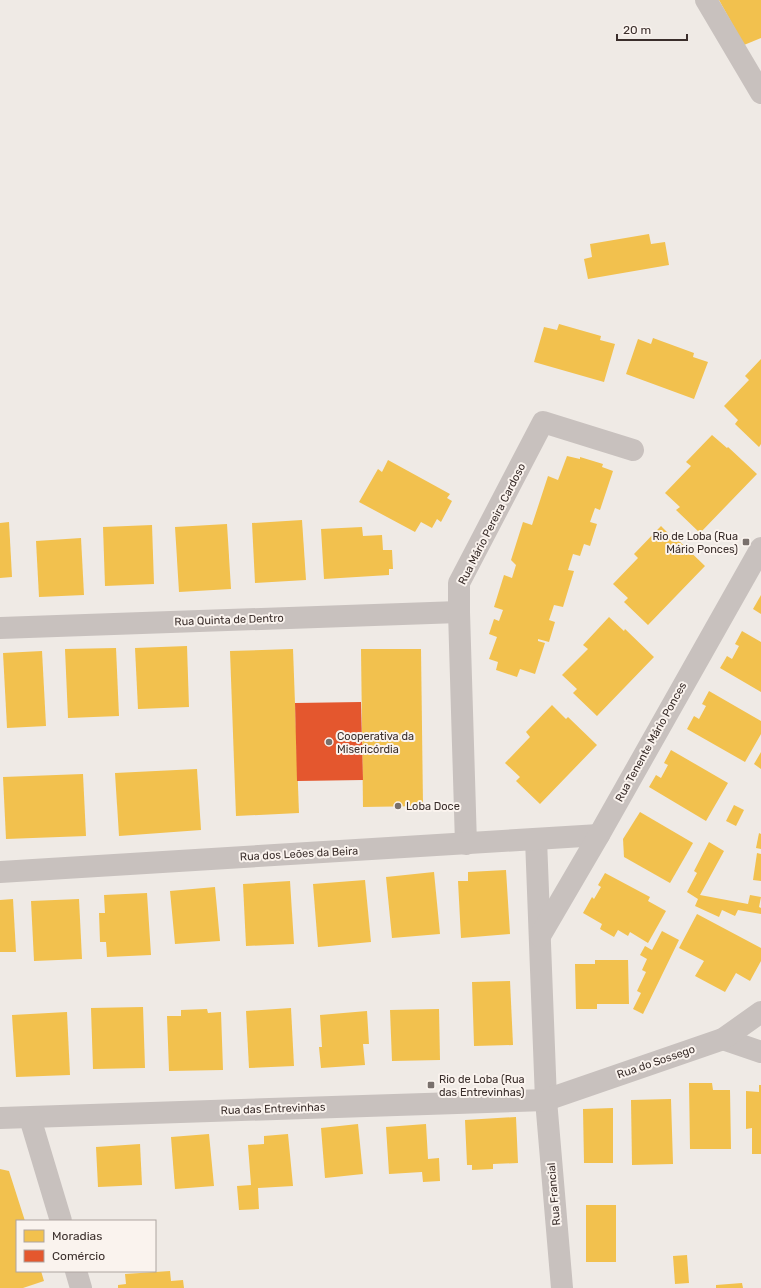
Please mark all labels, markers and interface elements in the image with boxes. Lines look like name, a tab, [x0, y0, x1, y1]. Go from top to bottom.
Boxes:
scale bar	[617, 16, 687, 42]
text: 20 m	[623, 23, 651, 37]
street label: Rua Mário Pereira Cardoso	[456, 461, 528, 587]
place label: Rio de Loba (Rua Mário Ponces)	[652, 530, 738, 556]
marker: Rio de Loba (Rua Mário Ponces)	[741, 537, 751, 547]
street label: Rua Quinta de Dentro	[174, 612, 284, 628]
street label: Rua Tenente Mário Ponces	[613, 680, 690, 804]
place label: Cooperativa da Misericórdia	[337, 730, 414, 756]
marker: Cooperativa da Misericórdia	[324, 737, 334, 747]
place label: Loba Doce	[406, 800, 460, 813]
marker: Loba Doce	[393, 801, 403, 811]
street label: Rua dos Leões da Beira	[240, 844, 358, 864]
street label: Rua do Sossego	[615, 1043, 697, 1081]
place label: Rio de Loba (Rua das Entrevinhas)	[439, 1073, 525, 1099]
marker: Rio de Loba (Rua das Entrevinhas)	[426, 1080, 436, 1090]
street label: Rua das Entrevinhas	[220, 1101, 326, 1117]
street label: Rua Francial	[545, 1162, 563, 1226]
legend	[16, 1220, 156, 1272]
text: Moradias	[52, 1229, 102, 1243]
text: Comércio	[52, 1249, 105, 1263]

